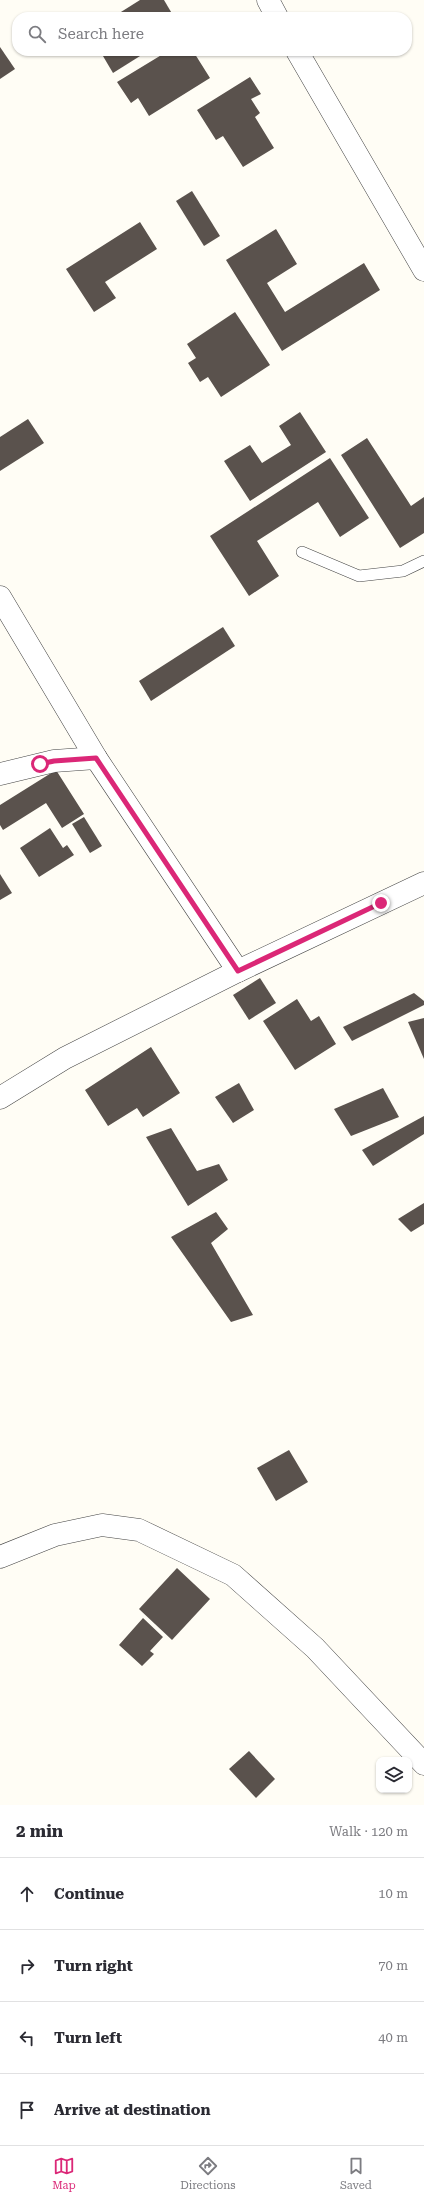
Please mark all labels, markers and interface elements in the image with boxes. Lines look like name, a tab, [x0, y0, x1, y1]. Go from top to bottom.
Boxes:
search box	[12, 12, 412, 56]
icon: search	[26, 23, 48, 45]
text: Search here	[58, 25, 144, 43]
route start	[31, 755, 49, 773]
route end	[372, 894, 390, 912]
map controls	[376, 1757, 412, 1793]
button: layers	[376, 1757, 412, 1793]
text: 2 min	[16, 1821, 63, 1841]
text: Walk · 120 m	[329, 1824, 408, 1839]
icon: ahead	[16, 1883, 38, 1905]
text: Continue	[54, 1885, 124, 1903]
text: 10 m	[378, 1886, 408, 1901]
icon: right	[16, 1955, 38, 1977]
text: Turn right	[54, 1957, 133, 1975]
text: 70 m	[378, 1958, 408, 1973]
icon: left	[16, 2027, 38, 2049]
text: Turn left	[54, 2029, 122, 2047]
text: 40 m	[378, 2030, 408, 2045]
icon: arrive	[16, 2099, 38, 2121]
text: Arrive at destination	[54, 2101, 210, 2119]
tab: Map	[52, 2155, 76, 2192]
tab: Directions	[180, 2155, 236, 2192]
tab: Saved	[340, 2155, 372, 2192]

